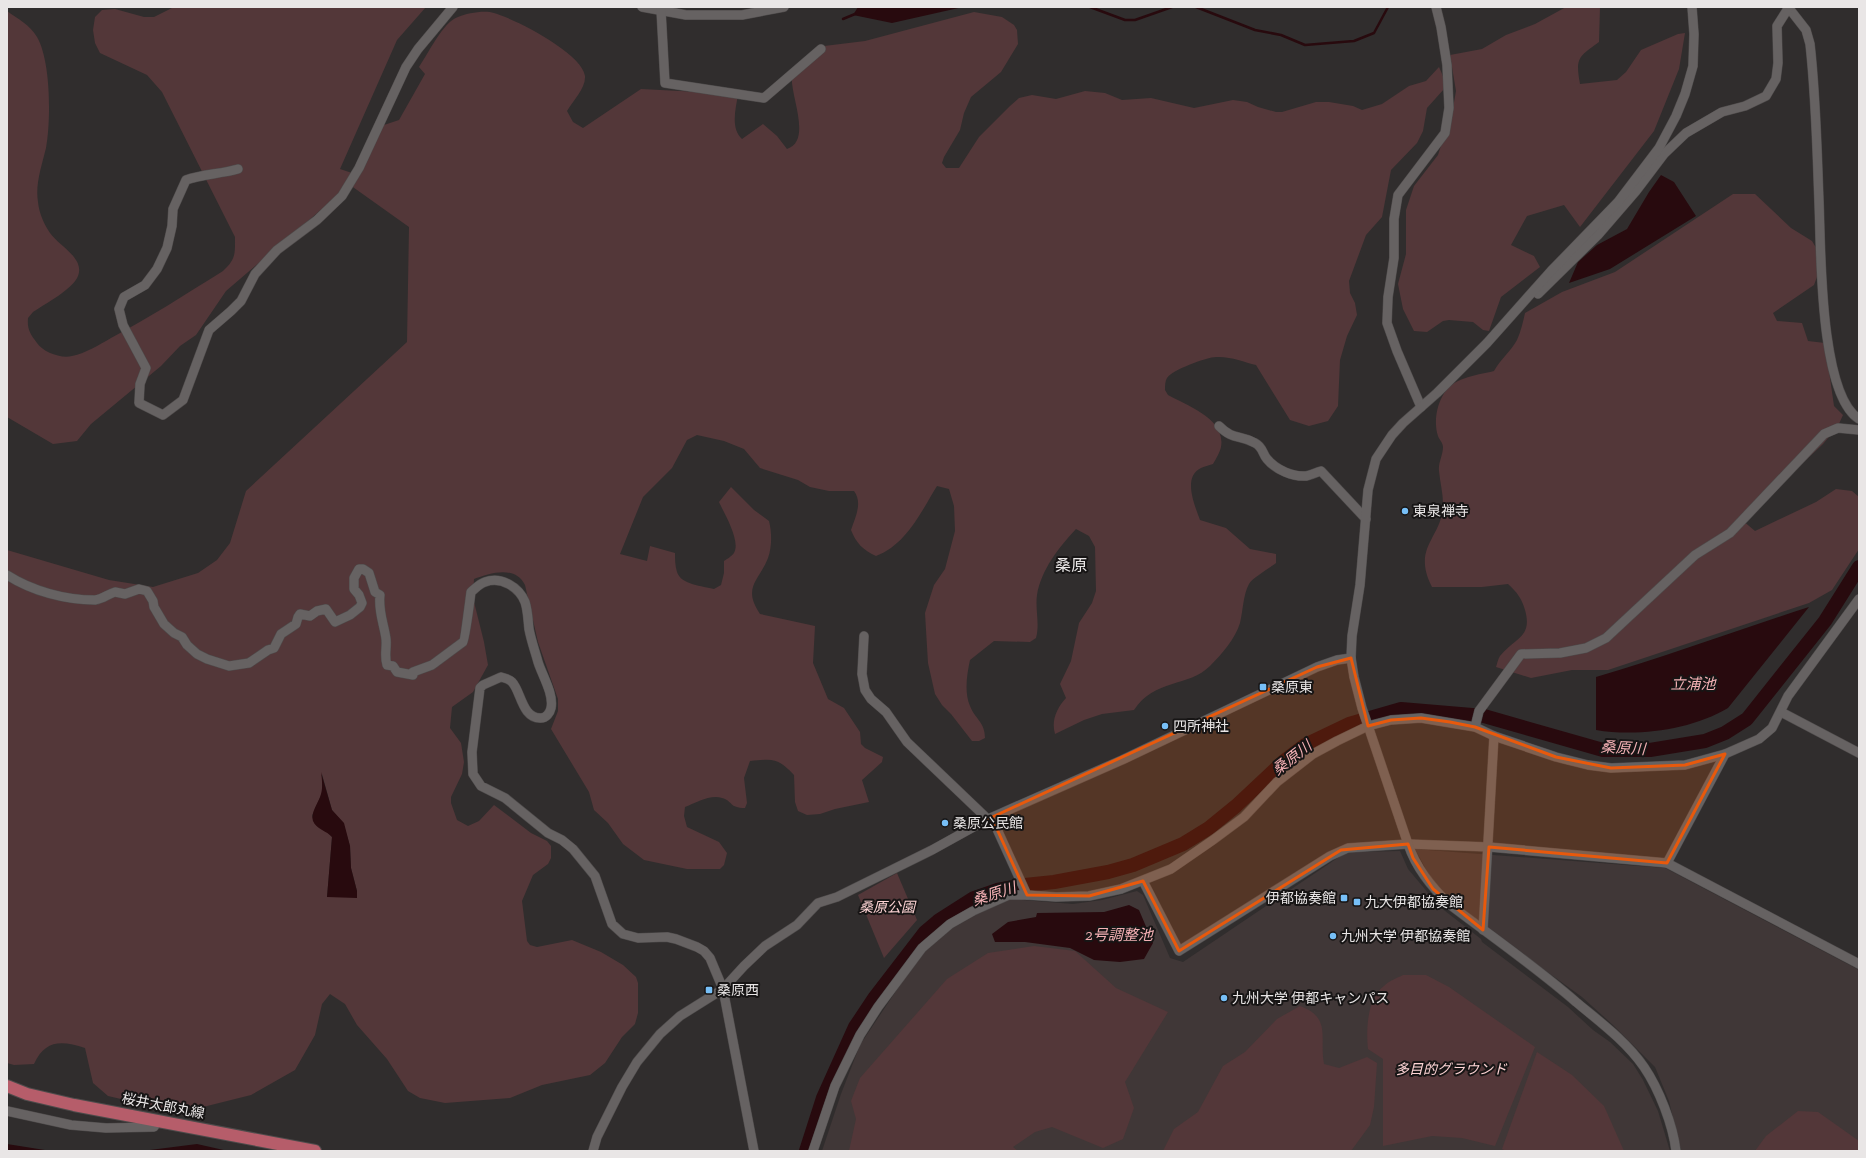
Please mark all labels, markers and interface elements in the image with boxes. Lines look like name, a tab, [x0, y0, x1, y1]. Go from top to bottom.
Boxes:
place label: 東泉禅寺	[1413, 503, 1469, 520]
marker: 東泉禅寺	[1400, 506, 1410, 516]
district label: 桑原	[1055, 556, 1087, 575]
water label: 立浦池	[1670, 675, 1717, 693]
place label: 桑原東	[1271, 679, 1313, 696]
marker: 桑原東	[1258, 682, 1268, 692]
place label: 四所神社	[1173, 718, 1229, 735]
marker: 四所神社	[1160, 721, 1170, 731]
water label: 桑原川	[1269, 736, 1317, 779]
water label: 桑原川	[1600, 738, 1648, 758]
place label: 桑原公民館	[953, 815, 1023, 832]
marker: 桑原公民館	[940, 818, 950, 828]
water label: 桑原川	[970, 878, 1020, 910]
place label: 伊都協奏館	[1266, 890, 1336, 907]
marker: 伊都協奏館	[1339, 893, 1349, 903]
place label: 九大伊都協奏館	[1365, 894, 1463, 911]
marker: 九大伊都協奏館	[1352, 897, 1362, 907]
park label: 桑原公園	[859, 899, 917, 916]
water label: 2号調整池	[1085, 926, 1155, 944]
place label: 九州大学 伊都協奏館	[1341, 928, 1470, 945]
marker: 九州大学 伊都協奏館	[1328, 931, 1338, 941]
place label: 桑原西	[717, 982, 759, 999]
marker: 桑原西	[704, 985, 714, 995]
place label: 九州大学 伊都キャンパス	[1232, 990, 1389, 1007]
marker: 九州大学 伊都キャンパス	[1219, 993, 1229, 1003]
park label: 多目的グラウンド	[1395, 1061, 1508, 1078]
street label: 桜井太郎丸線	[120, 1090, 206, 1122]

